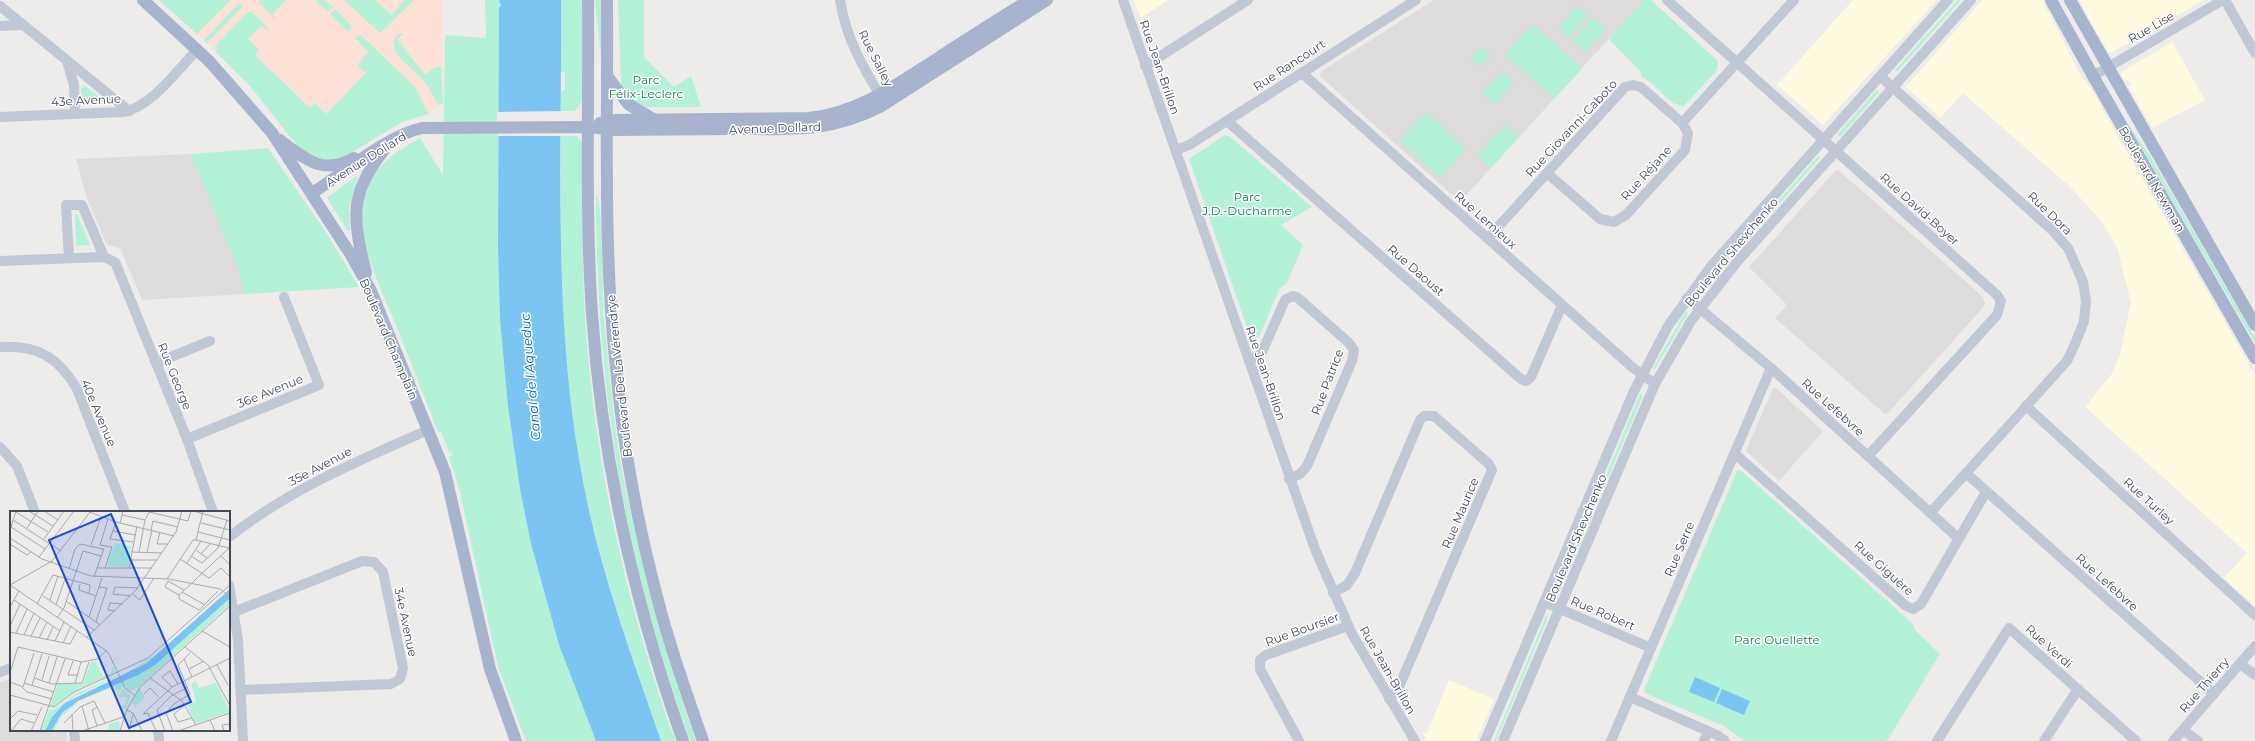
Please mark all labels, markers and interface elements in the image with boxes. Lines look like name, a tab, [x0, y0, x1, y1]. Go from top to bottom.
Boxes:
street label: Rue Lise	[2125, 8, 2177, 46]
street label: Rue Jean-Brillon	[1137, 18, 1183, 116]
street label: Rue Salley	[855, 27, 897, 89]
street label: Rue Rancourt	[1250, 36, 1328, 94]
park label: Parc Félix-Leclerc	[609, 72, 684, 101]
street label: Rue Giovanni-Caboto	[1522, 76, 1620, 180]
street label: 43e Avenue	[51, 91, 121, 109]
street label: Avenue Dollard	[729, 119, 821, 137]
street label: Boulevard Newman	[2116, 123, 2188, 235]
street label: Avenue Dollard	[323, 128, 409, 190]
street label: Rue Réjane	[1617, 142, 1675, 204]
street label: Rue David-Boyer	[1877, 170, 1963, 249]
street label: Rue Lemieux	[1452, 188, 1521, 252]
street label: Rue Dora	[2025, 188, 2075, 238]
park label: Parc J.D.-Ducharme	[1201, 189, 1292, 218]
street label: Boulevard Shevchenko	[1681, 194, 1781, 310]
street label: Rue Daoust	[1384, 241, 1448, 299]
street label: Boulevard Champlain	[357, 276, 421, 402]
street label: Boulevard De La Vérendrye	[603, 294, 635, 458]
water label: Canal de l'Aqueduc	[516, 312, 544, 441]
street label: Rue Jean-Brillon	[1243, 324, 1289, 422]
street label: Rue George	[155, 340, 195, 412]
street label: Rue Patrice	[1308, 347, 1346, 417]
street label: 36e Avenue	[235, 371, 305, 411]
street label: Rue Lefebvre	[1799, 375, 1867, 439]
street label: 40e Avenue	[78, 377, 120, 449]
street label: 35e Avenue	[286, 443, 354, 489]
street label: Boulevard Shevchenko	[1542, 472, 1610, 604]
street label: Rue Turley	[2120, 474, 2178, 528]
street label: Rue Maurice	[1438, 475, 1482, 551]
inset map	[10, 511, 230, 731]
street label: Rue Serre	[1661, 519, 1697, 579]
street label: Rue Giguère	[1851, 537, 1917, 599]
street label: Rue Lefebvre	[2073, 550, 2141, 614]
street label: 34e Avenue	[391, 586, 421, 658]
street label: Rue Robert	[1568, 593, 1638, 633]
street label: Rue Boursier	[1263, 609, 1341, 649]
street label: Rue Verdi	[2022, 621, 2076, 671]
street label: Rue Jean-Brillon	[1357, 623, 1419, 717]
park label: Parc Ouellette	[1734, 632, 1820, 647]
street label: Rue Thierry	[2176, 654, 2232, 716]

